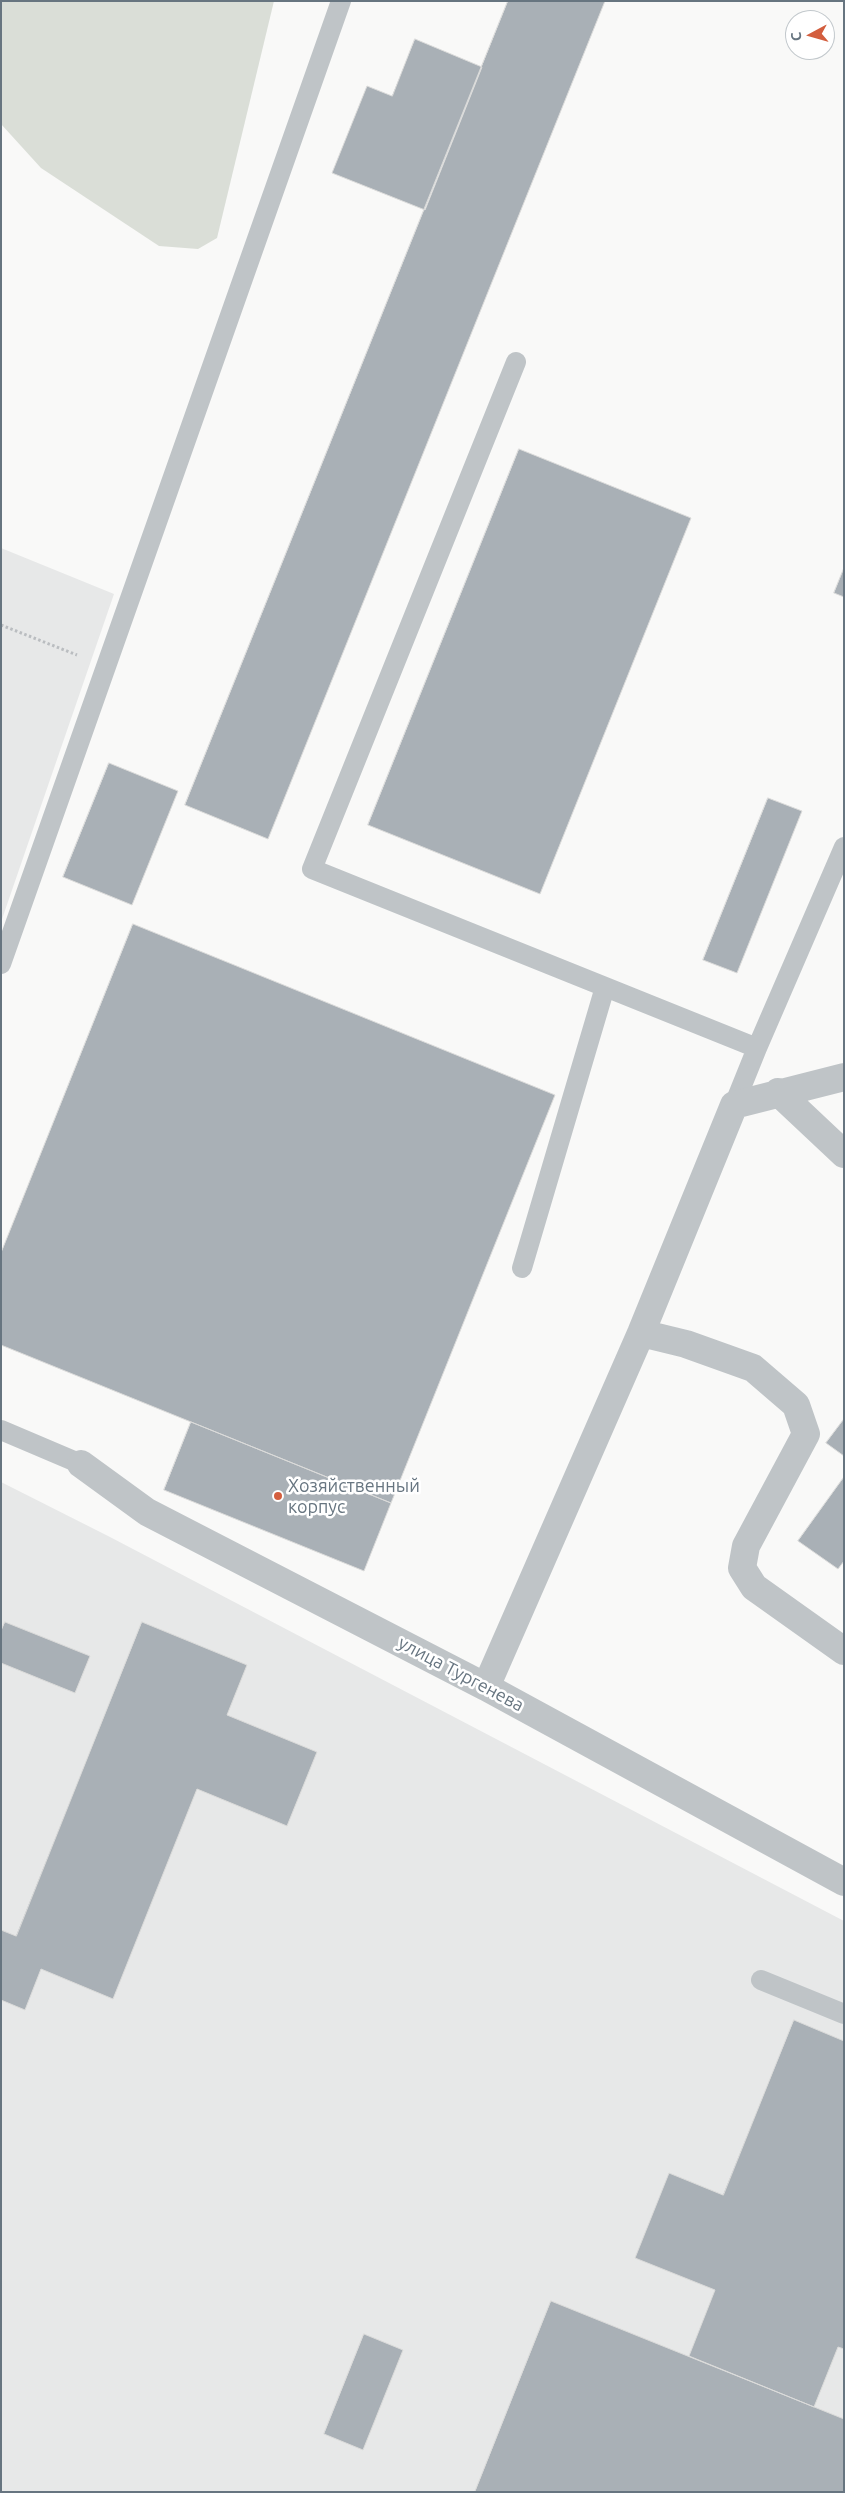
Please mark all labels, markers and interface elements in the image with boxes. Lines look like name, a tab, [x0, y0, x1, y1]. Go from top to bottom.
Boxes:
north arrow	[785, 10, 835, 60]
text: С	[788, 31, 805, 42]
place label: Хозяйственный корпус	[288, 1475, 420, 1518]
marker: Хозяйственный корпус	[272, 1490, 284, 1502]
street label: улица Тургенева	[394, 1632, 528, 1716]

